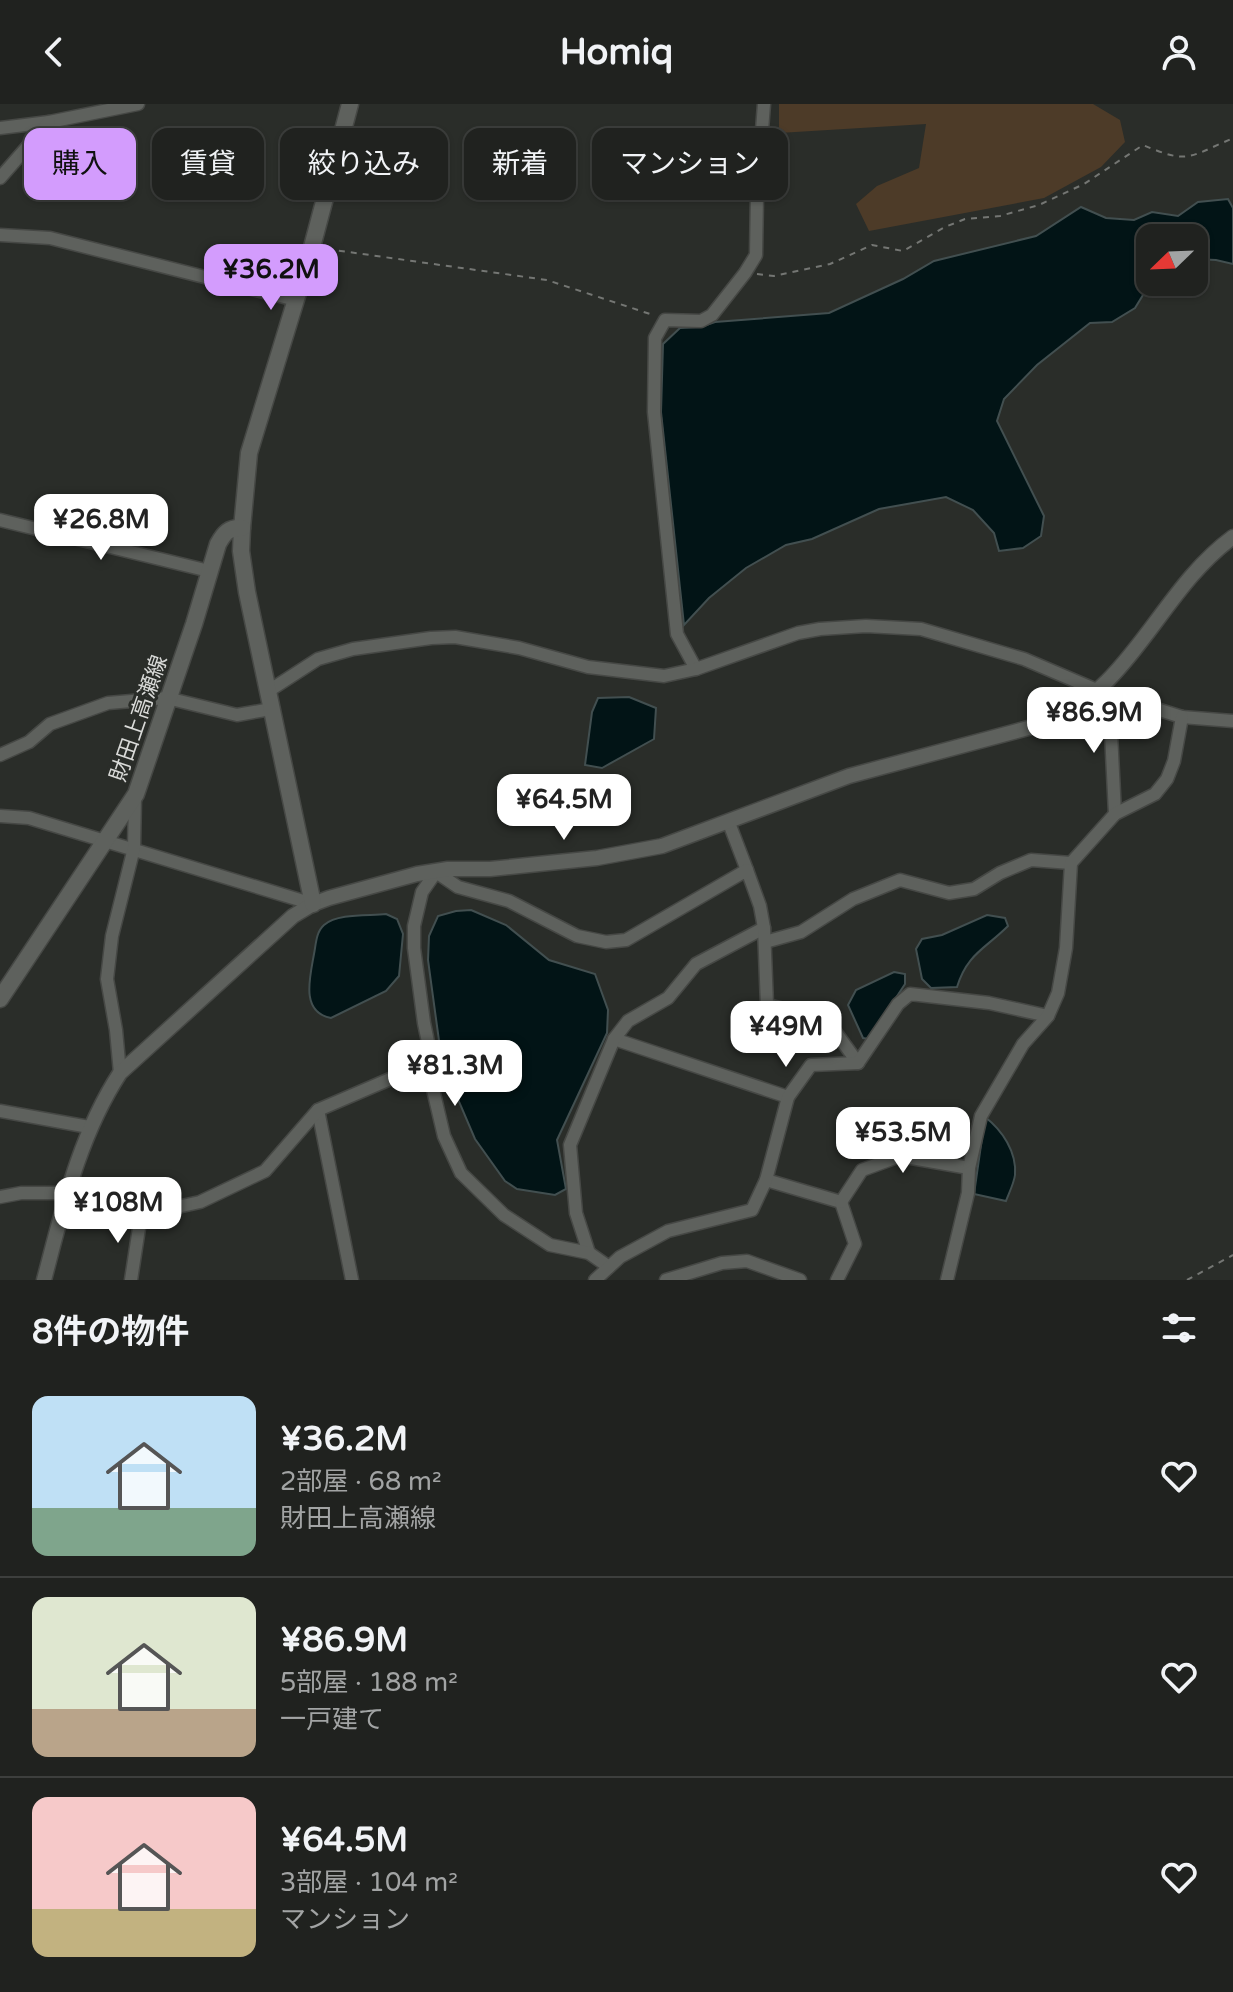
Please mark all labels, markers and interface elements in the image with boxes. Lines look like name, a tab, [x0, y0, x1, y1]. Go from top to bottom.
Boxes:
icon: back	[32, 30, 76, 74]
icon: person	[1157, 30, 1201, 74]
text: Homiq	[560, 31, 673, 74]
chip: 購入	[24, 128, 136, 200]
chip: 賃貸	[152, 128, 264, 200]
chip: 絞り込み	[280, 128, 448, 200]
chip: 新着	[464, 128, 576, 200]
chip: マンション	[592, 128, 788, 200]
north arrow	[1136, 224, 1208, 296]
map controls	[1136, 224, 1208, 296]
pin: ¥36.2M	[206, 244, 336, 312]
text: ¥36.2M	[222, 254, 320, 285]
pin: ¥26.8M	[36, 494, 166, 562]
text: ¥26.8M	[52, 504, 150, 535]
street label: 財田上高瀬線	[105, 652, 173, 785]
pin: ¥86.9M	[1029, 687, 1159, 755]
text: ¥86.9M	[1045, 697, 1143, 728]
pin: ¥64.5M	[499, 774, 629, 842]
text: ¥64.5M	[515, 784, 613, 815]
pin: ¥49M	[739, 1001, 833, 1069]
text: ¥49M	[749, 1011, 823, 1042]
pin: ¥81.3M	[390, 1040, 520, 1108]
text: ¥81.3M	[406, 1050, 504, 1081]
pin: ¥53.5M	[838, 1107, 968, 1175]
text: ¥53.5M	[854, 1117, 952, 1148]
pin: ¥108M	[62, 1177, 174, 1245]
text: ¥108M	[72, 1187, 164, 1218]
icon: filters	[1157, 1306, 1201, 1350]
text: 8件の物件	[32, 1312, 189, 1353]
text: ¥36.2M	[280, 1419, 408, 1460]
icon: home	[96, 1428, 192, 1524]
icon: heart	[1157, 1454, 1201, 1498]
text: 2部屋 · 68 m²	[280, 1466, 442, 1497]
text: 財田上高瀬線	[280, 1503, 436, 1534]
text: ¥86.9M	[280, 1620, 408, 1661]
icon: home	[96, 1629, 192, 1725]
icon: heart	[1157, 1655, 1201, 1699]
text: 5部屋 · 188 m²	[280, 1667, 458, 1698]
text: 一戸建て	[280, 1704, 384, 1735]
text: ¥64.5M	[280, 1820, 408, 1861]
icon: home	[96, 1829, 192, 1925]
icon: heart	[1157, 1855, 1201, 1899]
text: 3部屋 · 104 m²	[280, 1867, 458, 1898]
text: マンション	[280, 1904, 410, 1935]

